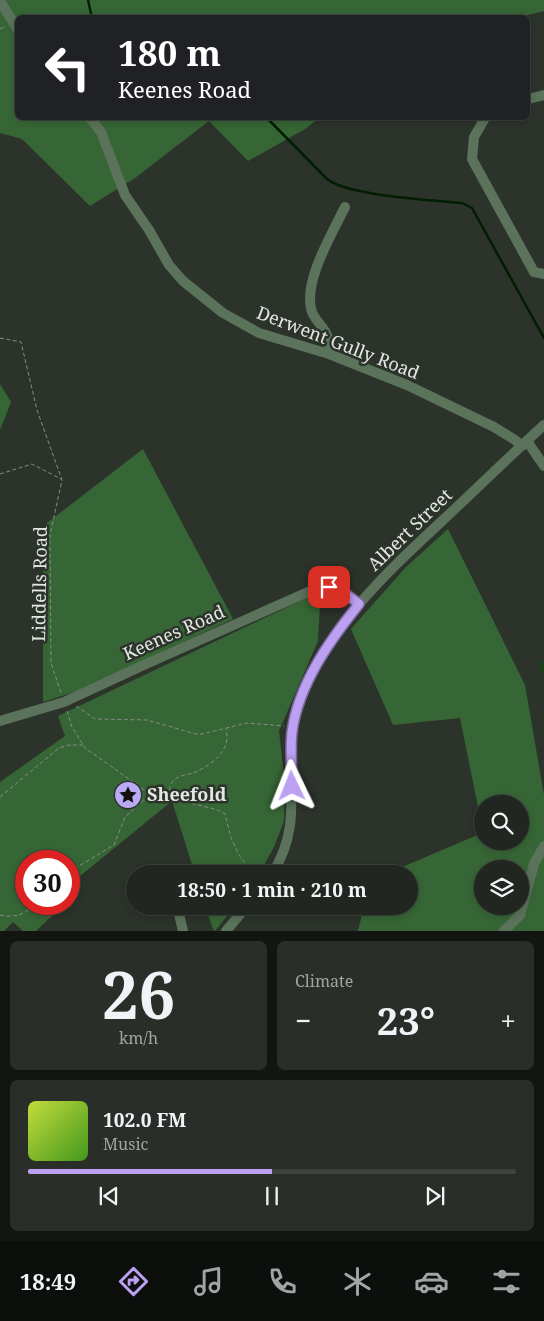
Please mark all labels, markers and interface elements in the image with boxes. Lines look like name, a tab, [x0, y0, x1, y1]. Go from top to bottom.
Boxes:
text: 180 m	[118, 29, 221, 76]
icon: left	[35, 35, 100, 100]
text: Keenes Road	[118, 74, 251, 104]
street label: Derwent Gully Road	[253, 300, 423, 384]
street label: Albert Street	[362, 483, 457, 576]
street label: Liddells Road	[26, 526, 52, 642]
pin	[308, 566, 350, 608]
icon: arrive	[315, 573, 343, 601]
street label: Keenes Road	[119, 599, 228, 665]
position arrow	[265, 759, 317, 811]
place icon: Sheefold	[113, 780, 143, 810]
place label: Sheefold	[147, 782, 227, 806]
map controls	[474, 795, 529, 915]
button: search	[474, 795, 529, 850]
speed limit sign: 30	[15, 850, 80, 915]
button: layers	[474, 860, 529, 915]
text: 18:50 · 1 min · 210 m	[177, 877, 367, 903]
text: 26	[102, 950, 175, 1038]
text: Climate	[295, 970, 353, 992]
text: 23°	[377, 994, 435, 1046]
text: −	[295, 1001, 311, 1039]
text: +	[500, 1001, 516, 1039]
text: km/h	[119, 1027, 158, 1049]
text: 102.0 FM	[103, 1107, 186, 1133]
text: Music	[103, 1133, 148, 1155]
icon: previous	[95, 1182, 123, 1210]
icon: pause	[258, 1182, 286, 1210]
icon: next	[421, 1182, 449, 1210]
icon: directions	[116, 1264, 151, 1299]
icon: music	[191, 1264, 226, 1299]
icon: phone	[265, 1264, 300, 1299]
icon: climate	[340, 1264, 375, 1299]
icon: car	[414, 1264, 449, 1299]
icon: filters	[489, 1264, 524, 1299]
text: 18:49	[20, 1266, 76, 1296]

